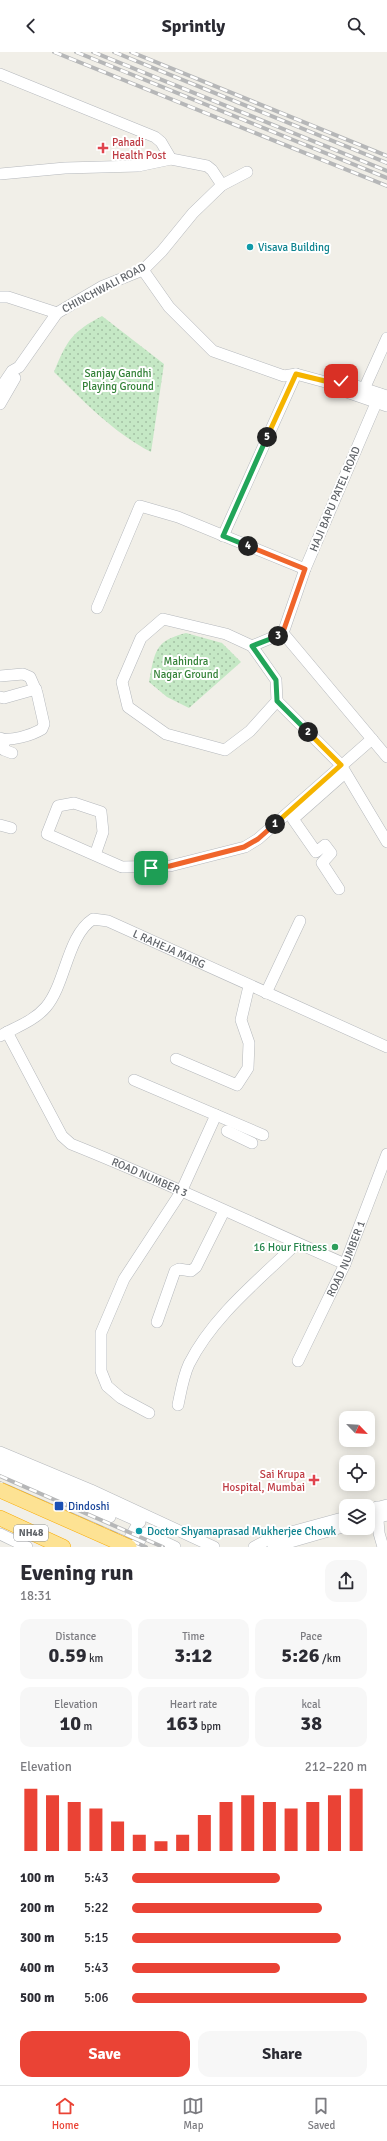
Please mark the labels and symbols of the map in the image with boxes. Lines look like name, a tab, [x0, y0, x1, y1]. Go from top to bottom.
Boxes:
place label: Pahadi Health Post	[112, 136, 166, 162]
marker: Pahadi Health Post	[97, 142, 109, 154]
place label: Visava Building	[258, 241, 330, 254]
marker: Visava Building	[245, 242, 255, 252]
street label: CHINCHWALI ROAD	[60, 260, 148, 316]
pin	[324, 364, 358, 398]
park label: Sanjay Gandhi Playing Ground	[82, 367, 154, 393]
pin: 5	[257, 427, 277, 447]
street label: HAJI BAPU PATEL ROAD	[307, 444, 363, 554]
pin: 4	[238, 536, 258, 556]
pin: 3	[268, 626, 288, 646]
park label: Mahindra Nagar Ground	[153, 655, 219, 681]
pin: 2	[298, 722, 318, 742]
pin: 1	[265, 814, 285, 834]
pin	[134, 851, 168, 885]
street label: L RAHEJA MARG	[131, 927, 207, 971]
street label: ROAD NUMBER 3	[110, 1155, 190, 1199]
street label: ROAD NUMBER 1	[324, 1219, 367, 1299]
place label: 16 Hour Fitness	[253, 1241, 327, 1254]
marker: 16 Hour Fitness	[330, 1242, 340, 1252]
north arrow	[339, 1411, 375, 1447]
place label: Sai Krupa Hospital, Mumbai	[222, 1468, 305, 1494]
marker: Sai Krupa Hospital, Mumbai	[308, 1474, 320, 1486]
marker: Dindoshi	[53, 1500, 65, 1512]
place label: Dindoshi	[68, 1500, 109, 1513]
road number: NH48	[14, 1525, 48, 1541]
place label: Doctor Shyamaprasad Mukherjee Chowk	[147, 1525, 337, 1538]
marker: Doctor Shyamaprasad Mukherjee Chowk	[134, 1526, 144, 1536]

